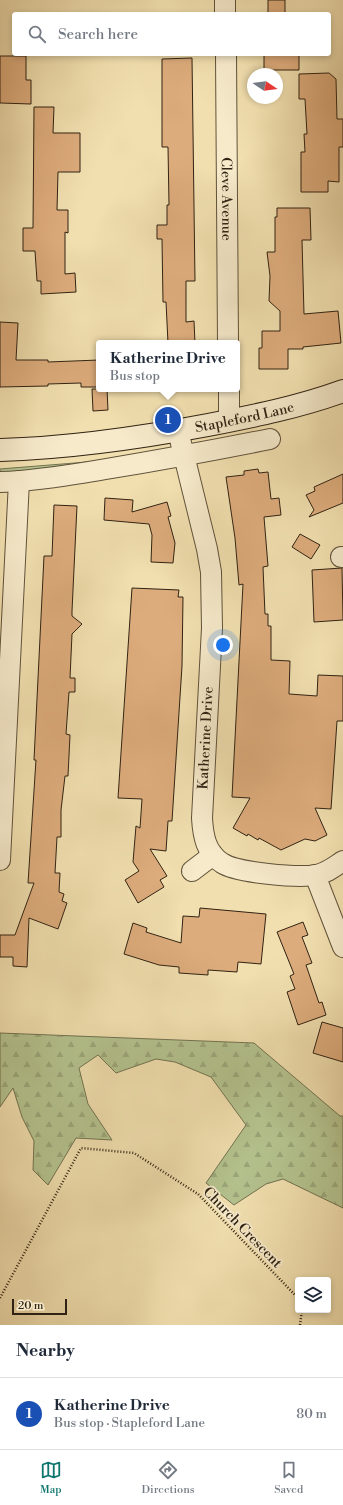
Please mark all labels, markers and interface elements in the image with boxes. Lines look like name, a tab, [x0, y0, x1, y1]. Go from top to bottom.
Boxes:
search box	[12, 12, 331, 56]
icon: search	[26, 23, 48, 45]
text: Search here	[58, 25, 138, 44]
north arrow	[247, 68, 283, 104]
street label: Cleve Avenue	[217, 157, 235, 241]
popup	[96, 340, 240, 392]
text: Katherine Drive	[110, 349, 226, 368]
text: Bus stop	[110, 368, 160, 384]
street label: Stapleford Lane	[194, 399, 296, 437]
pin: 1	[155, 405, 181, 435]
your location	[213, 635, 233, 655]
street label: Katherine Drive	[194, 686, 218, 790]
street label: Church Crescent	[199, 1183, 286, 1272]
map controls	[295, 1277, 331, 1313]
button: layers	[295, 1277, 331, 1313]
scale bar	[12, 1297, 67, 1316]
text: 20 m	[18, 1299, 43, 1313]
text: Nearby	[16, 1340, 75, 1362]
text: Katherine Drive	[54, 1396, 170, 1415]
text: 1	[26, 1406, 32, 1422]
text: 80 m	[296, 1406, 327, 1422]
text: Bus stop · Stapleford Lane	[54, 1415, 205, 1431]
tab: Map	[40, 1459, 62, 1497]
tab: Directions	[142, 1459, 195, 1497]
tab: Saved	[274, 1459, 303, 1497]

